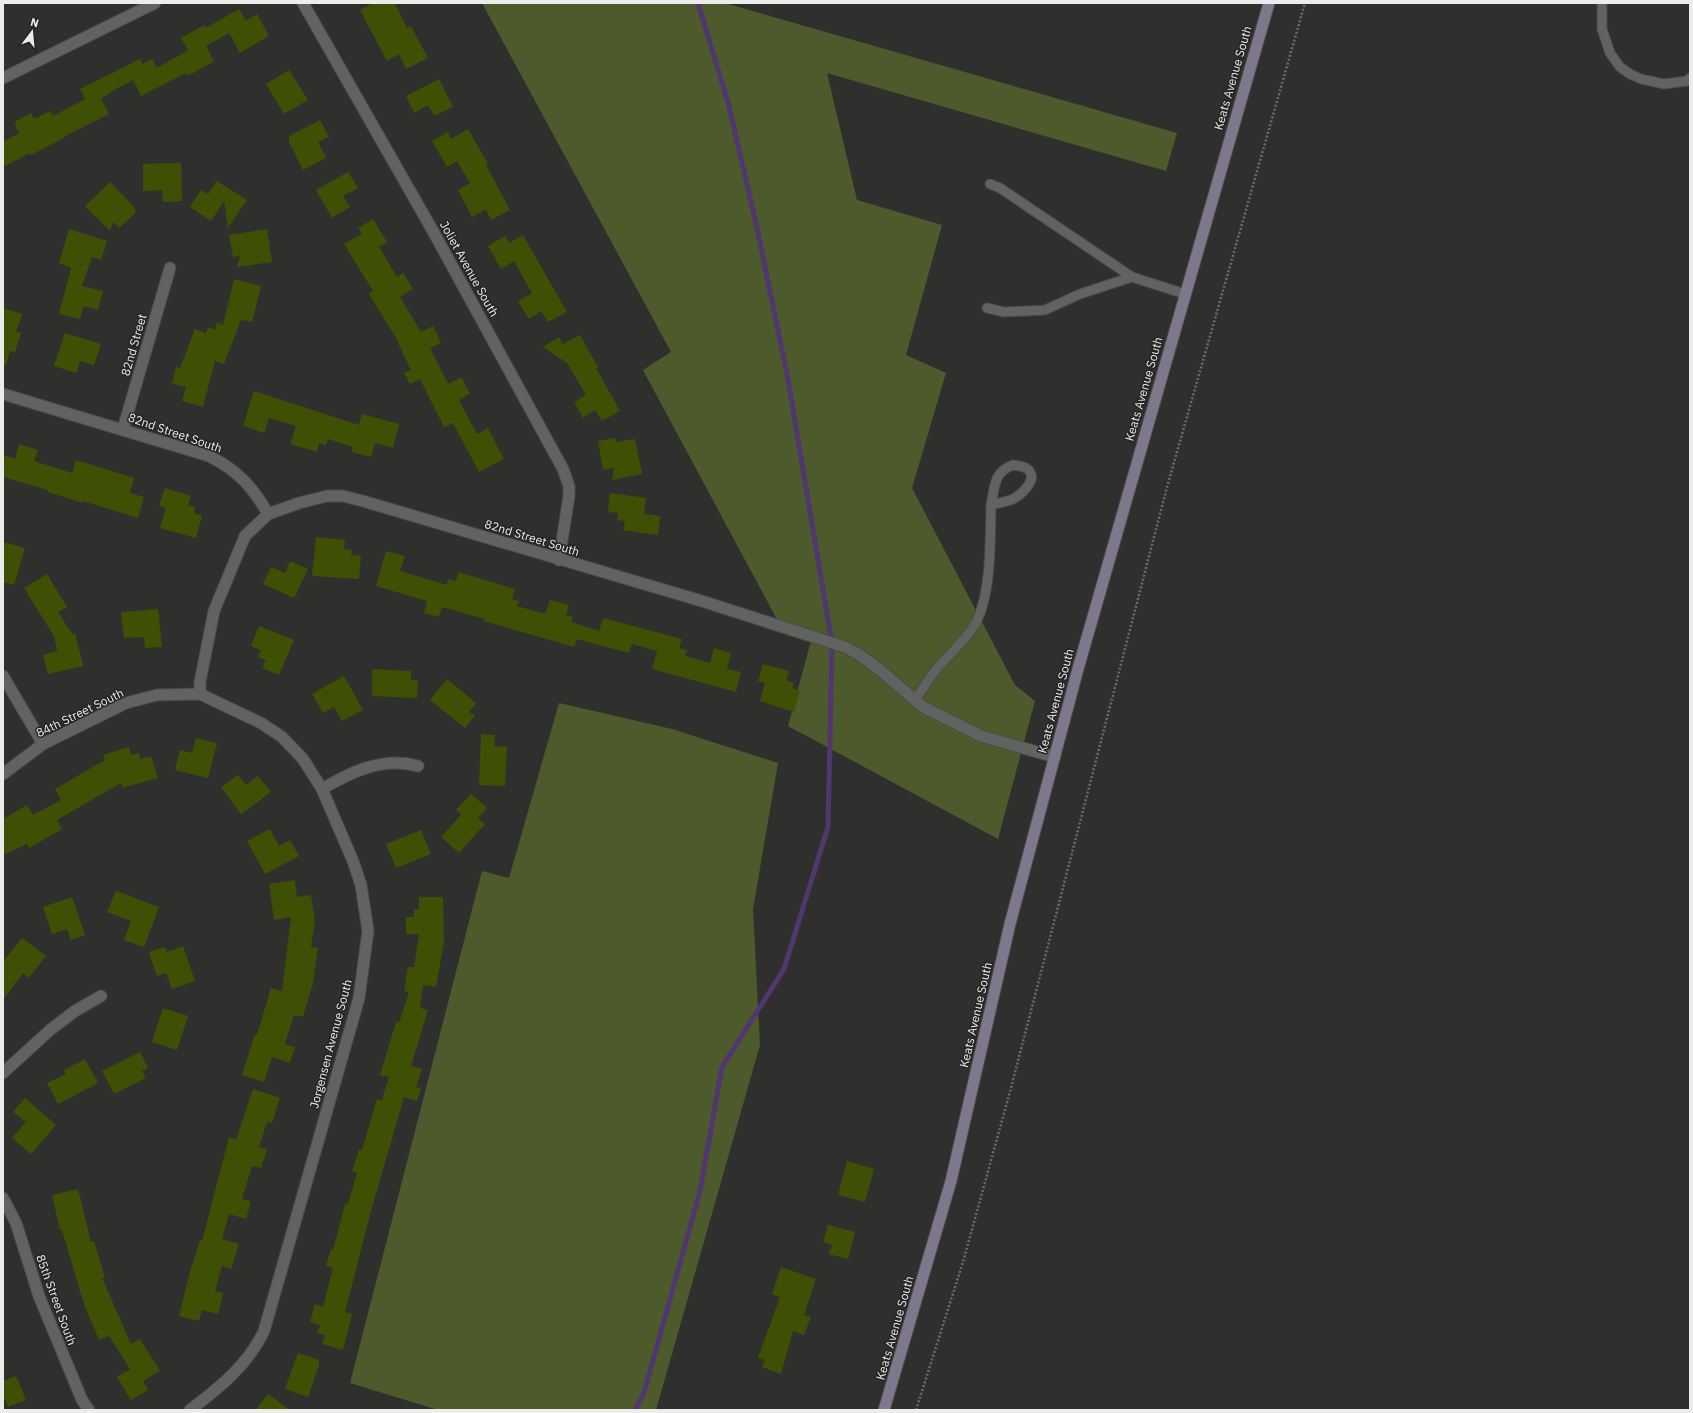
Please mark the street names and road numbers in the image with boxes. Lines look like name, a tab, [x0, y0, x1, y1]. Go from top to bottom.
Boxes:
street label: Keats Avenue South	[1210, 24, 1255, 132]
street label: Joliet Avenue South	[437, 218, 502, 319]
street label: 82nd Street	[117, 312, 150, 378]
street label: Keats Avenue South	[1121, 335, 1166, 443]
street label: 82nd Street South	[126, 409, 224, 456]
street label: 82nd Street South	[483, 516, 581, 559]
street label: Keats Avenue South	[1034, 647, 1077, 755]
street label: 84th Street South	[34, 685, 126, 740]
street label: Keats Avenue South	[956, 961, 995, 1069]
street label: Jorgensen Avenue South	[306, 978, 355, 1110]
street label: 85th Street South	[33, 1252, 80, 1347]
street label: Keats Avenue South	[872, 1274, 917, 1382]

